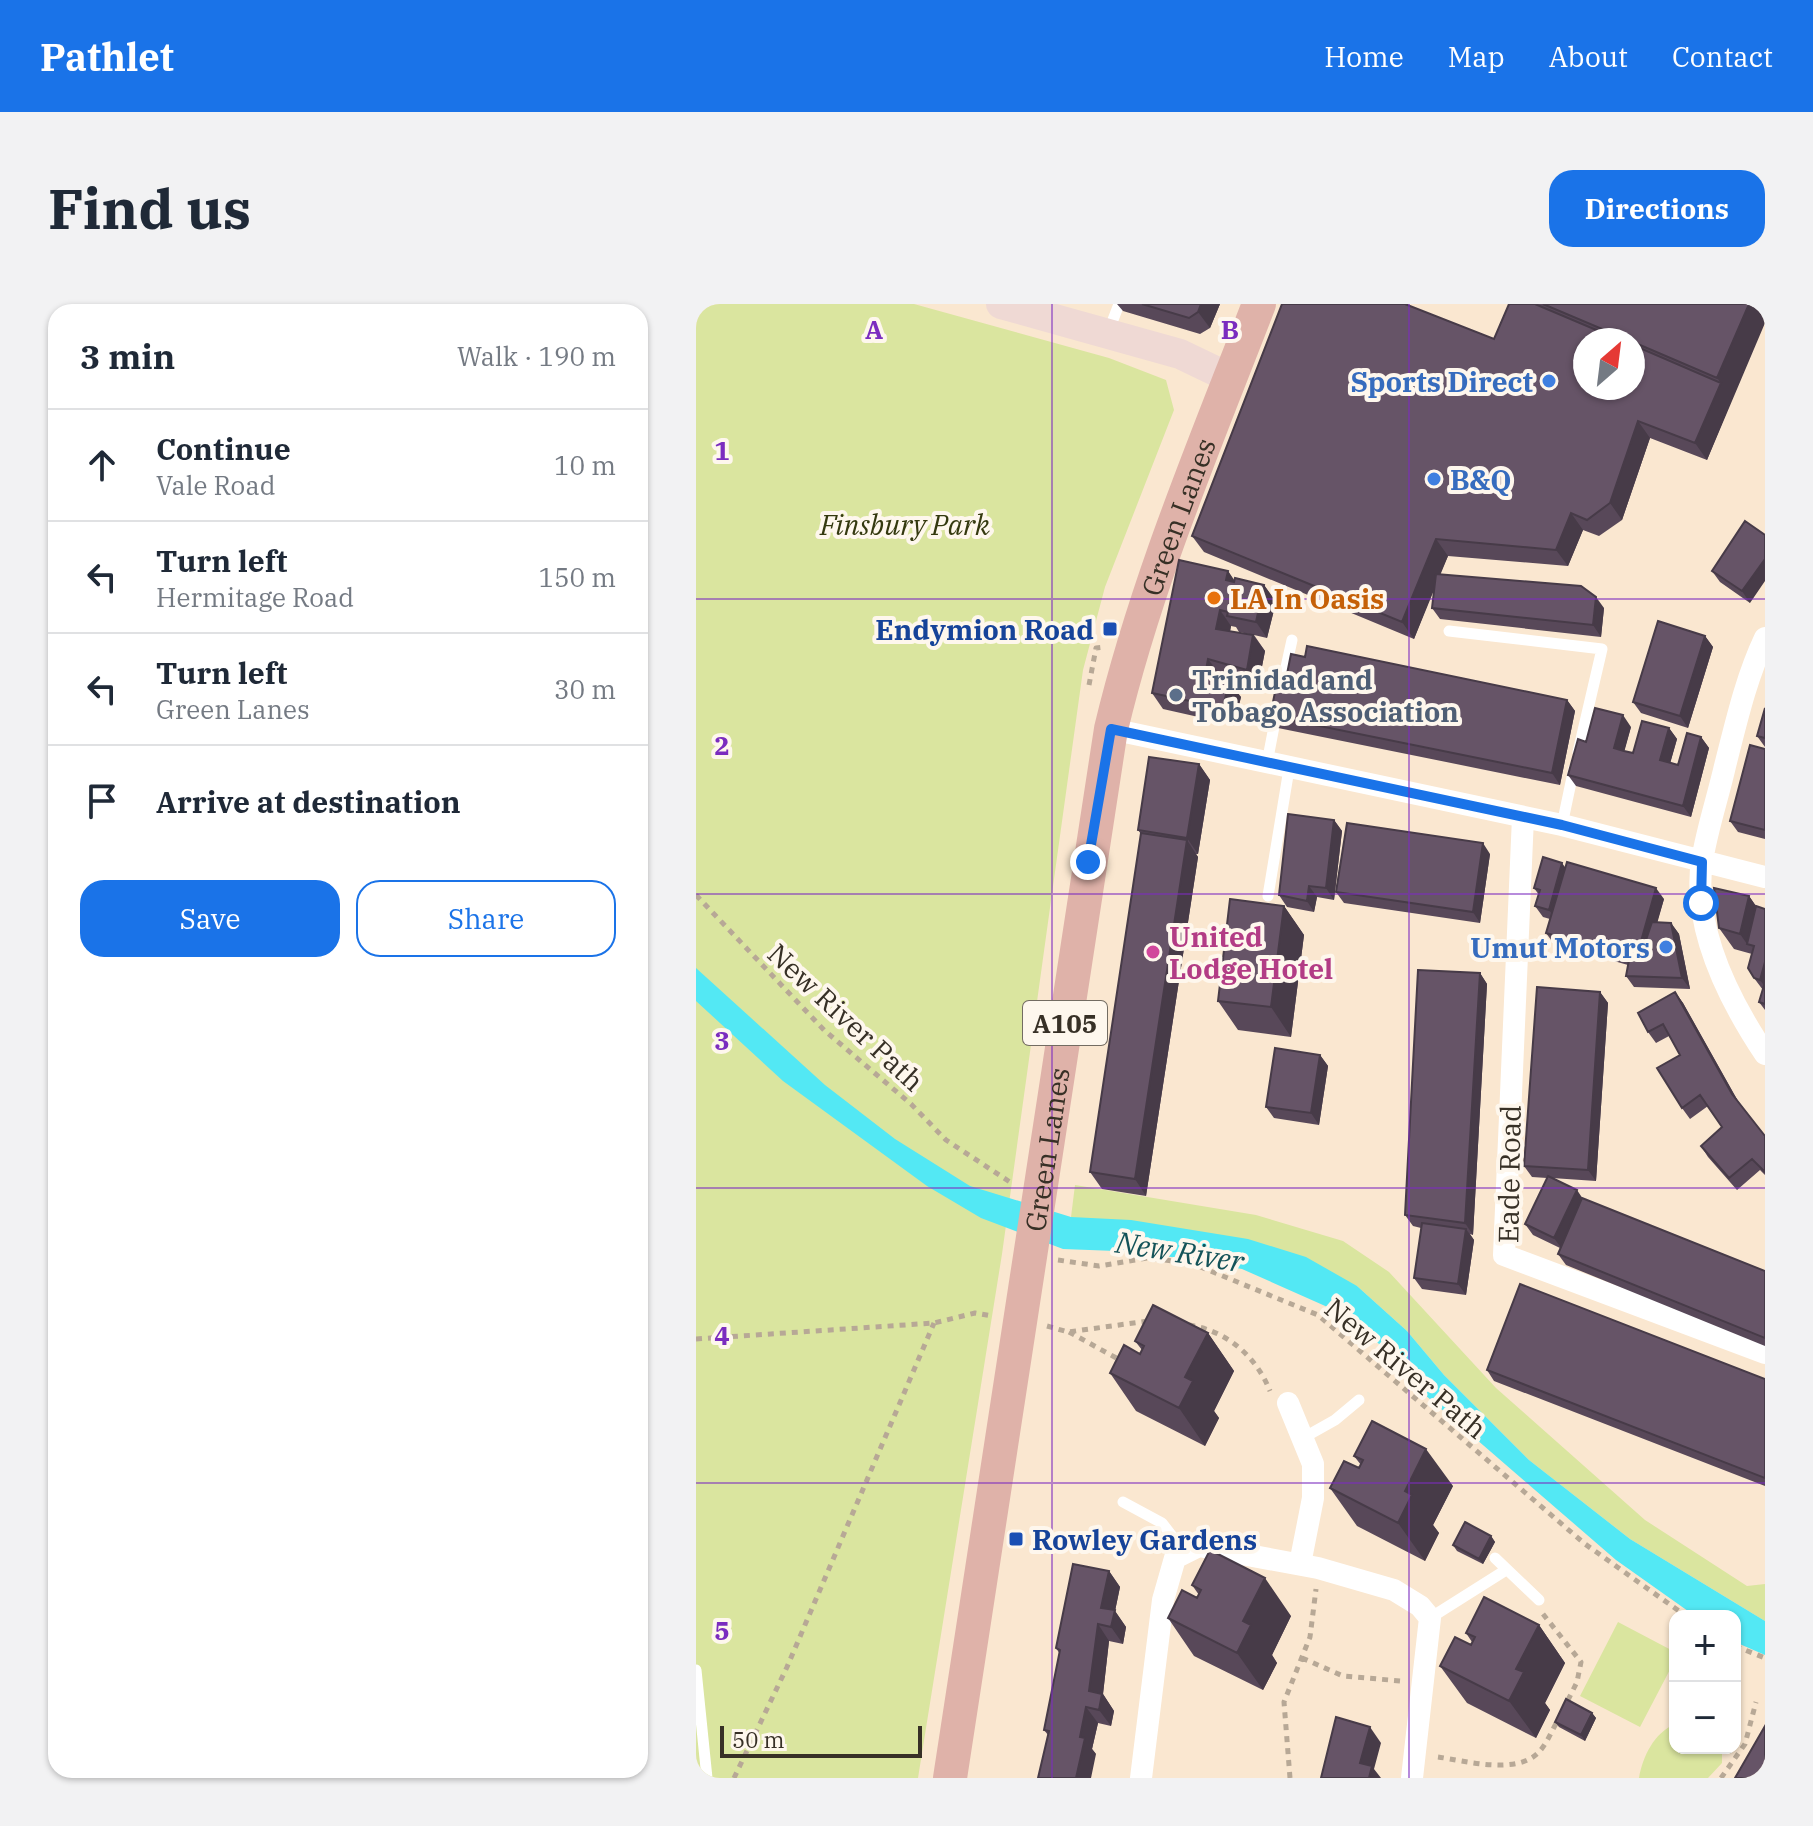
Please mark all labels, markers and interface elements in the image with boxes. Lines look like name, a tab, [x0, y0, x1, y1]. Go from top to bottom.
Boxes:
text: Pathlet	[40, 32, 174, 81]
text: Home	[1324, 38, 1404, 75]
text: Map	[1448, 38, 1505, 75]
text: About	[1549, 38, 1628, 75]
text: Contact	[1672, 38, 1773, 75]
button: Directions	[1549, 170, 1765, 247]
text: Find us	[48, 172, 251, 244]
text: A	[865, 312, 883, 346]
text: B	[1221, 312, 1239, 346]
north arrow	[1573, 328, 1645, 400]
text: 3 min	[80, 334, 175, 378]
text: Walk · 190 m	[457, 339, 616, 373]
place label: Sports Direct	[1350, 363, 1533, 400]
marker: Sports Direct	[1540, 372, 1558, 390]
text: Continue	[156, 429, 291, 468]
street label: Green Lanes	[1132, 432, 1224, 600]
text: 1	[714, 433, 730, 467]
icon: ahead	[80, 443, 124, 487]
text: 10 m	[554, 448, 616, 482]
place label: B&Q	[1450, 461, 1512, 498]
text: Vale Road	[156, 468, 276, 502]
marker: B&Q	[1425, 470, 1443, 488]
park label: Finsbury Park	[819, 506, 990, 543]
text: Turn left	[156, 541, 288, 580]
icon: left	[80, 555, 124, 599]
text: 150 m	[538, 560, 616, 594]
text: Hermitage Road	[156, 580, 354, 614]
place label: LA In Oasis	[1230, 580, 1384, 617]
marker: LA In Oasis	[1205, 589, 1223, 607]
place label: Endymion Road	[875, 611, 1094, 648]
marker: Endymion Road	[1101, 620, 1119, 638]
text: Turn left	[156, 653, 288, 692]
place label: Trinidad and Tobago Association	[1192, 661, 1459, 730]
icon: left	[80, 667, 124, 711]
text: 30 m	[554, 672, 616, 706]
marker: Trinidad and Tobago Association	[1167, 686, 1185, 704]
text: Green Lanes	[156, 692, 310, 726]
text: 2	[714, 728, 730, 762]
icon: arrive	[80, 779, 124, 823]
text: Arrive at destination	[156, 782, 461, 821]
route end	[1070, 844, 1106, 880]
button: Save	[80, 880, 340, 957]
button: Share	[356, 880, 616, 957]
route start	[1683, 885, 1719, 921]
place label: United Lodge Hotel	[1169, 918, 1333, 987]
place label: Umut Motors	[1470, 929, 1650, 966]
street label: New River Path	[760, 935, 932, 1099]
marker: Umut Motors	[1657, 938, 1675, 956]
marker: United Lodge Hotel	[1144, 943, 1162, 961]
road number: A105	[1023, 1001, 1107, 1045]
text: 3	[714, 1023, 730, 1057]
street label: Green Lanes	[1016, 1065, 1077, 1234]
street label: Eade Road	[1489, 1104, 1529, 1244]
water label: New River	[1112, 1221, 1248, 1281]
street label: New River Path	[1317, 1289, 1495, 1447]
text: 4	[714, 1318, 730, 1352]
place label: Rowley Gardens	[1032, 1521, 1257, 1558]
marker: Rowley Gardens	[1007, 1530, 1025, 1548]
map controls	[1669, 1610, 1741, 1754]
button: +	[1669, 1610, 1741, 1682]
text: 5	[714, 1613, 730, 1647]
button: −	[1669, 1682, 1741, 1754]
scale bar	[720, 1722, 922, 1758]
text: 50 m	[732, 1725, 784, 1754]

